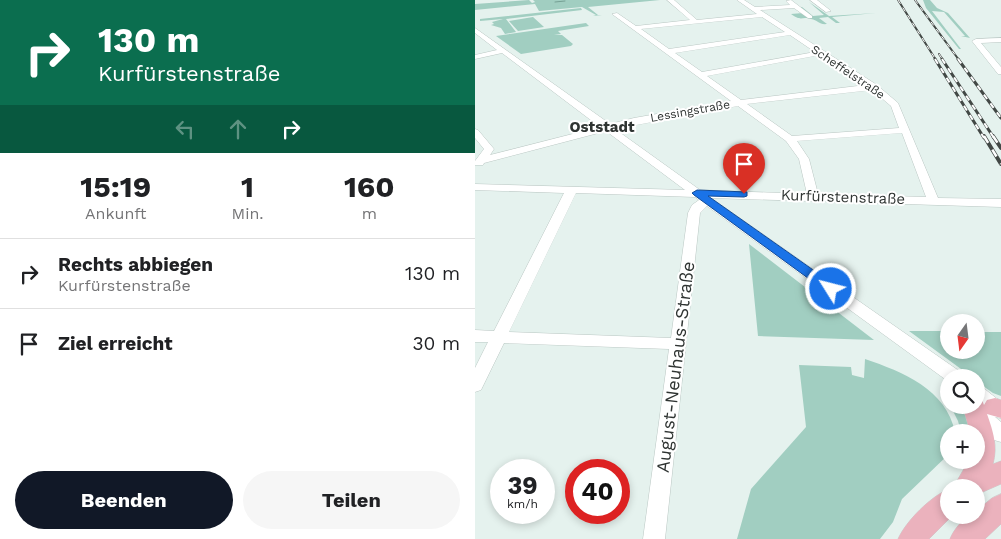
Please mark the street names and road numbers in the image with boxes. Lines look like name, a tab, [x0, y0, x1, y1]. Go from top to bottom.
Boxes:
street label: Scheffelstraße	[809, 42, 888, 102]
street label: Lessingstraße	[649, 97, 731, 125]
street label: Kurfürstenstraße	[781, 186, 905, 208]
street label: August-Neuhaus-Straße	[652, 260, 698, 474]

